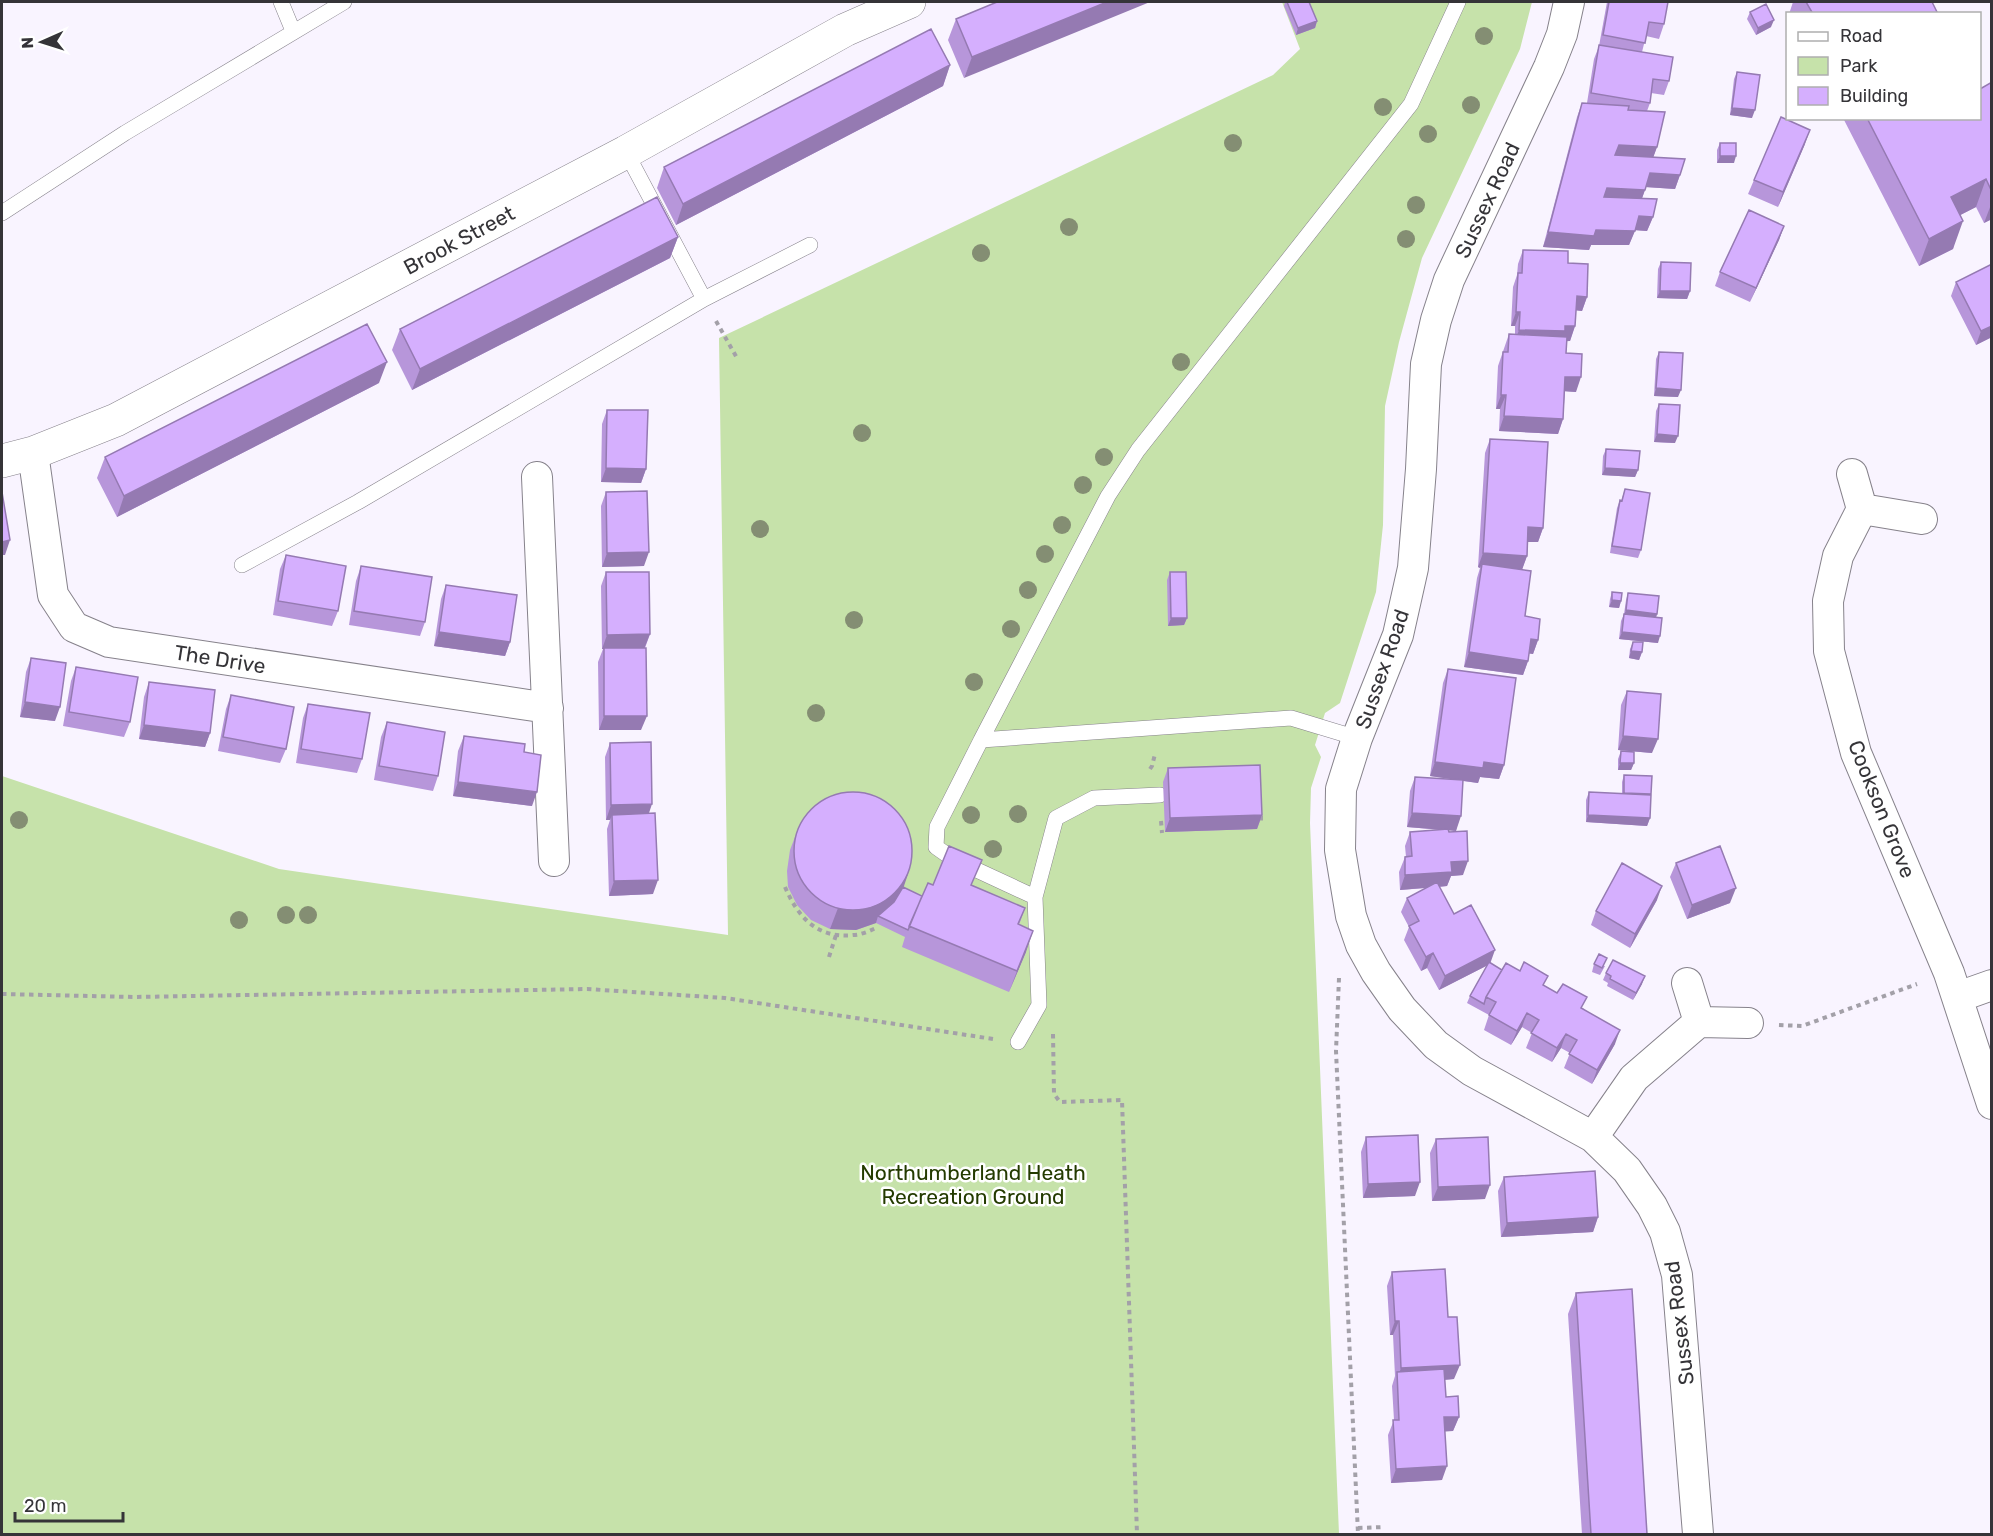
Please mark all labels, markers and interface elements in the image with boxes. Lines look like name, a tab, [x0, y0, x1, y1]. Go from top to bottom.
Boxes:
north arrow	[12, 12, 72, 72]
legend	[1786, 12, 1981, 120]
text: Road	[1840, 25, 1883, 47]
text: N	[18, 37, 37, 49]
text: Park	[1840, 55, 1878, 77]
text: Building	[1840, 85, 1908, 107]
street label: Sussex Road	[1449, 138, 1525, 262]
street label: Brook Street	[399, 200, 519, 280]
street label: Sussex Road	[1350, 606, 1414, 732]
street label: The Drive	[173, 639, 267, 679]
street label: Cookson Grove	[1843, 737, 1921, 881]
park label: Northumberland Heath Recreation Ground	[860, 1160, 1086, 1209]
street label: Sussex Road	[1659, 1259, 1699, 1387]
scale bar	[15, 1485, 123, 1523]
text: 20 m	[24, 1495, 66, 1517]

